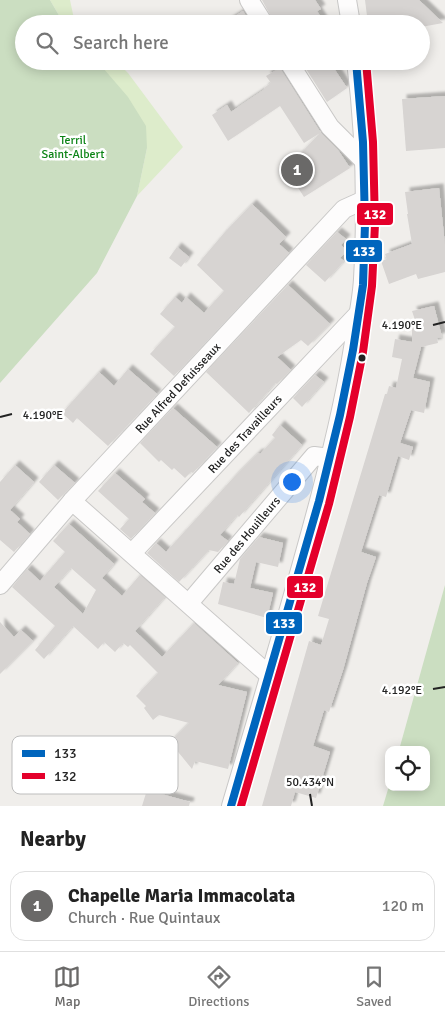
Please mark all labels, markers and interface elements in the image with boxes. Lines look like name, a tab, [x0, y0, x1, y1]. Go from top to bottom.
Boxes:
search box	[15, 15, 430, 70]
icon: search	[33, 29, 61, 57]
text: Search here	[73, 31, 169, 55]
park label: Terril Saint-Albert	[42, 133, 104, 162]
pin: 1	[281, 151, 313, 189]
line badge: 132	[356, 202, 394, 226]
text: 132	[364, 206, 386, 223]
line badge: 133	[345, 239, 383, 263]
text: 133	[353, 243, 375, 260]
text: 4.190°E	[382, 318, 422, 333]
street label: Rue Alfred Defuisseaux	[132, 340, 225, 437]
unlabelled marker	[357, 353, 367, 363]
street label: Rue des Travailleurs	[205, 392, 286, 477]
text: 4.190°E	[23, 408, 63, 423]
your location	[279, 469, 305, 495]
street label: Rue des Houilleurs	[211, 494, 284, 577]
line badge: 132	[286, 575, 324, 599]
text: 132	[294, 579, 316, 596]
line badge: 133	[265, 611, 303, 635]
text: 133	[273, 615, 295, 632]
text: 4.192°E	[382, 683, 422, 698]
legend	[12, 736, 178, 794]
text: 133	[54, 745, 77, 762]
map controls	[385, 746, 430, 791]
button: locate	[385, 746, 430, 791]
text: 132	[54, 768, 77, 785]
text: 50.434°N	[286, 775, 334, 790]
text: Nearby	[20, 826, 86, 852]
text: Chapelle Maria Immacolata	[68, 884, 295, 908]
text: 1	[33, 896, 41, 916]
text: 120 m	[382, 896, 424, 916]
text: Church · Rue Quintaux	[68, 908, 220, 928]
tab: Map	[53, 963, 81, 1010]
tab: Directions	[188, 963, 249, 1010]
tab: Saved	[356, 963, 392, 1010]

